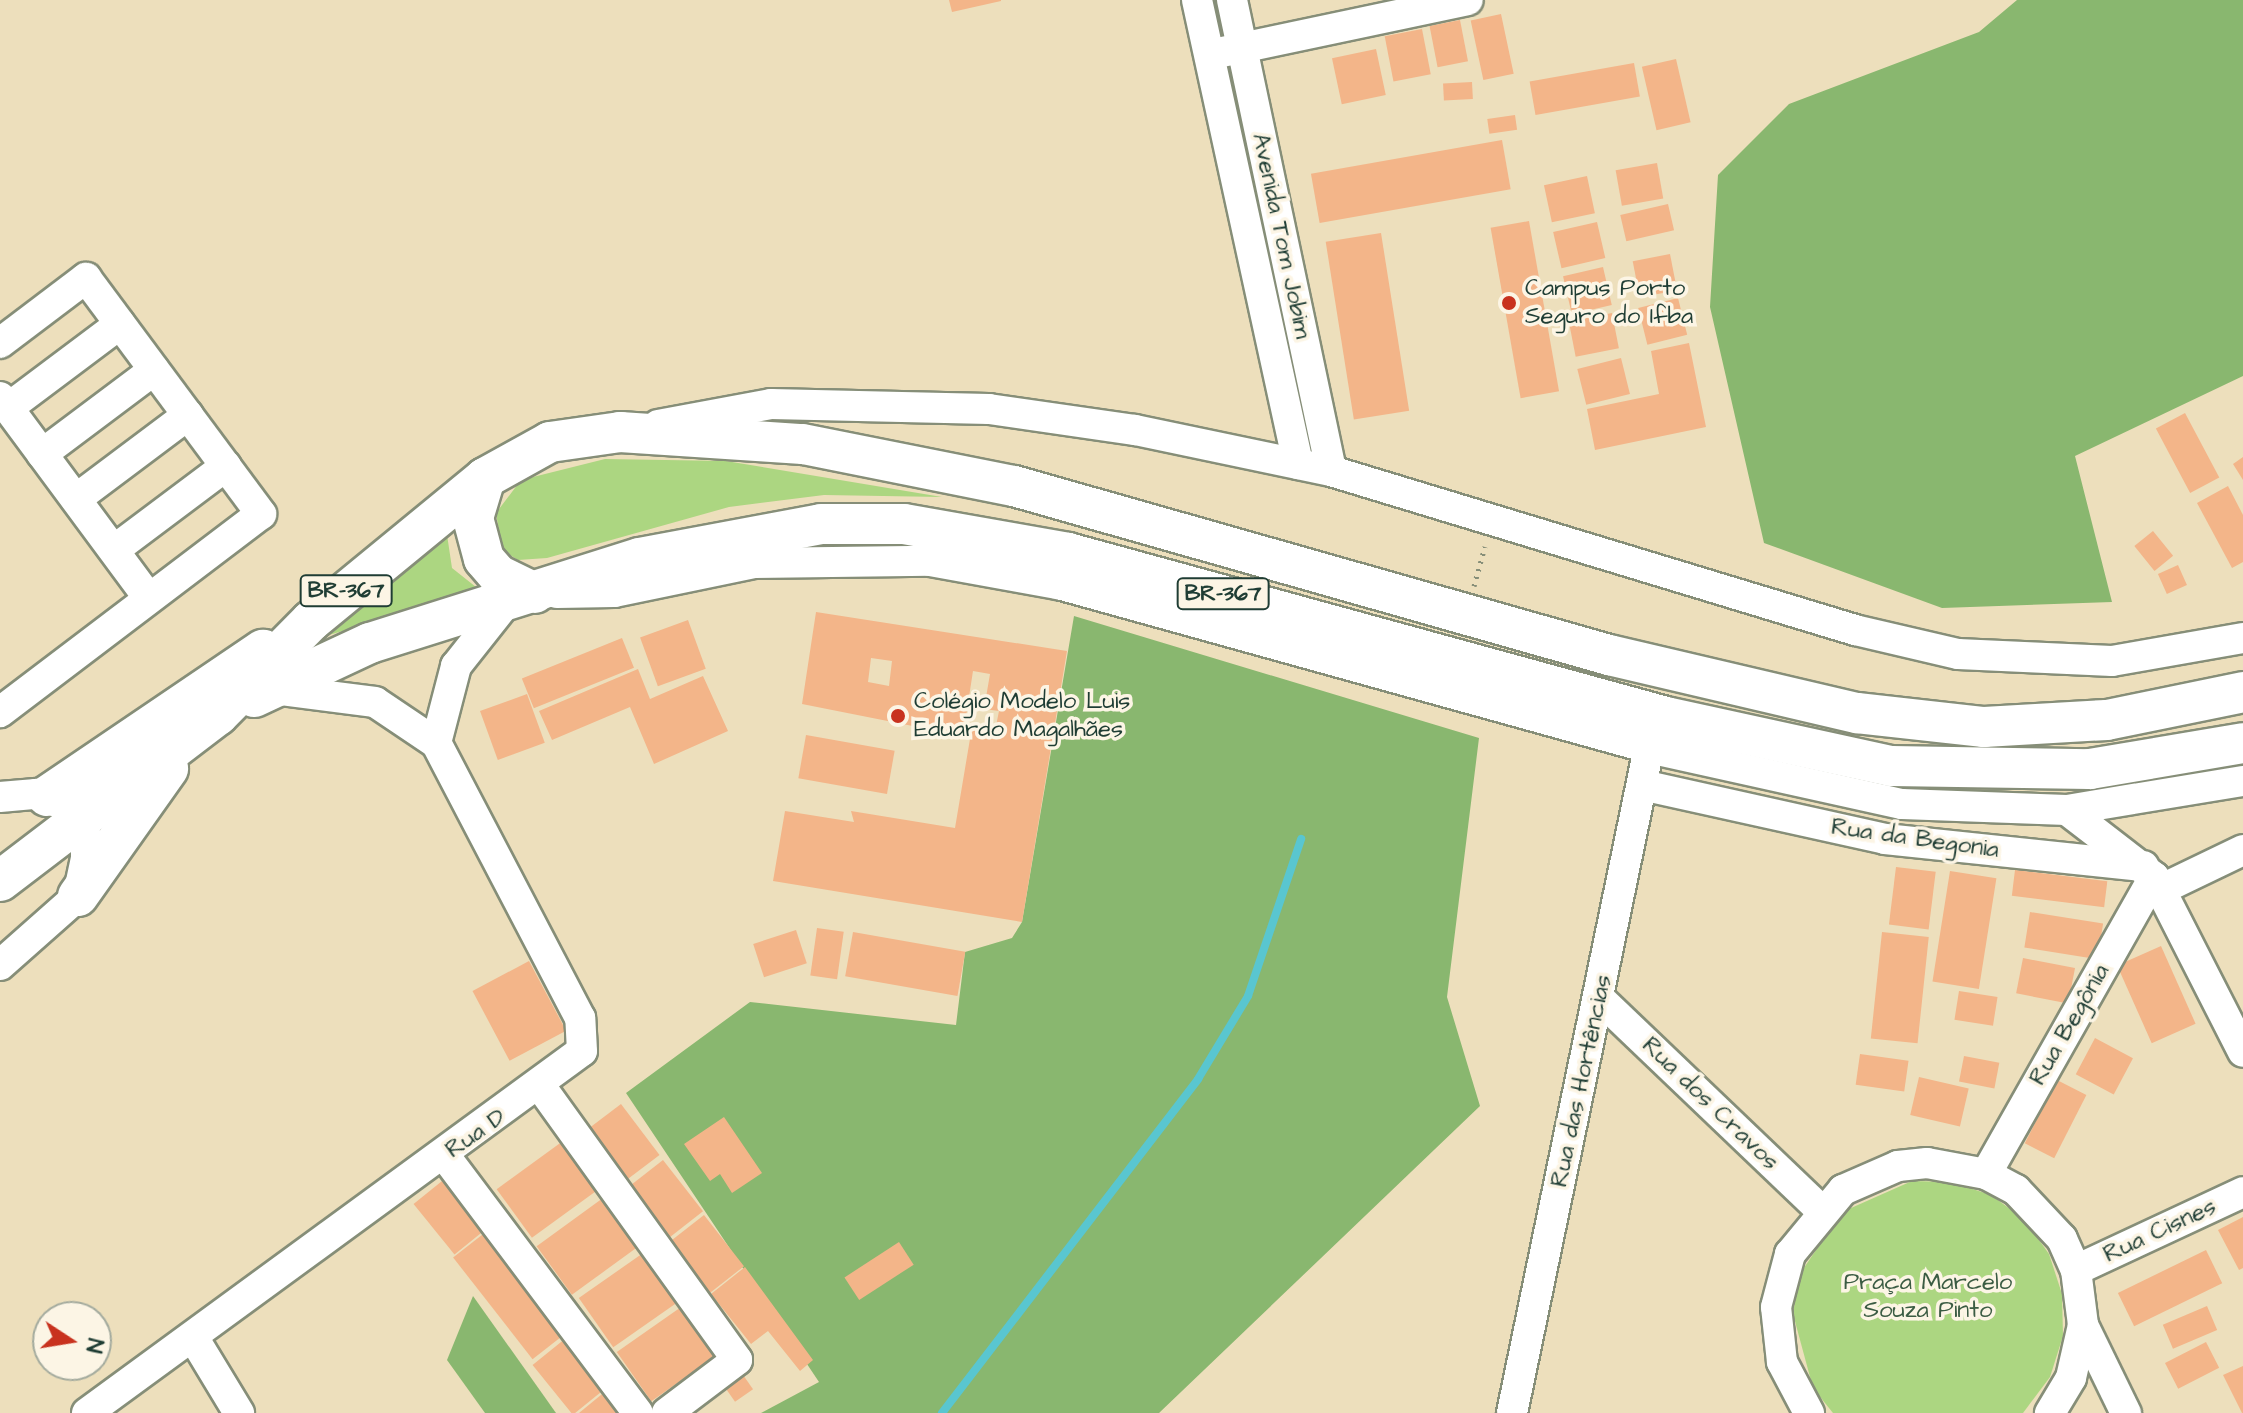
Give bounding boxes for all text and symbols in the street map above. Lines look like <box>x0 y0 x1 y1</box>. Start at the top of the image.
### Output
street label: Avenida Tom Jobim <box>1245 131 1317 341</box>
place label: Campus Porto Seguro do Ifba <box>1525 275 1693 331</box>
marker: Campus Porto Seguro do Ifba <box>1500 294 1518 312</box>
road number: BR-367 <box>298 573 394 609</box>
road number: BR-367 <box>1175 576 1271 612</box>
place label: Colégio Modelo Luis Eduardo Magalhães <box>914 688 1130 744</box>
marker: Colégio Modelo Luis Eduardo Magalhães <box>889 707 907 725</box>
street label: Rua da Begonia <box>1829 813 2001 865</box>
street label: Rua Begônia <box>2024 959 2116 1091</box>
street label: Rua das Hortências <box>1545 972 1619 1190</box>
street label: Rua dos Cravos <box>1636 1031 1784 1177</box>
street label: Rua D <box>440 1103 512 1165</box>
street label: Rua Cisnes <box>2099 1192 2221 1270</box>
park label: Praça Marcelo Souza Pinto <box>1844 1269 2012 1325</box>
north arrow <box>32 1301 112 1381</box>
text: N <box>77 1336 111 1356</box>

